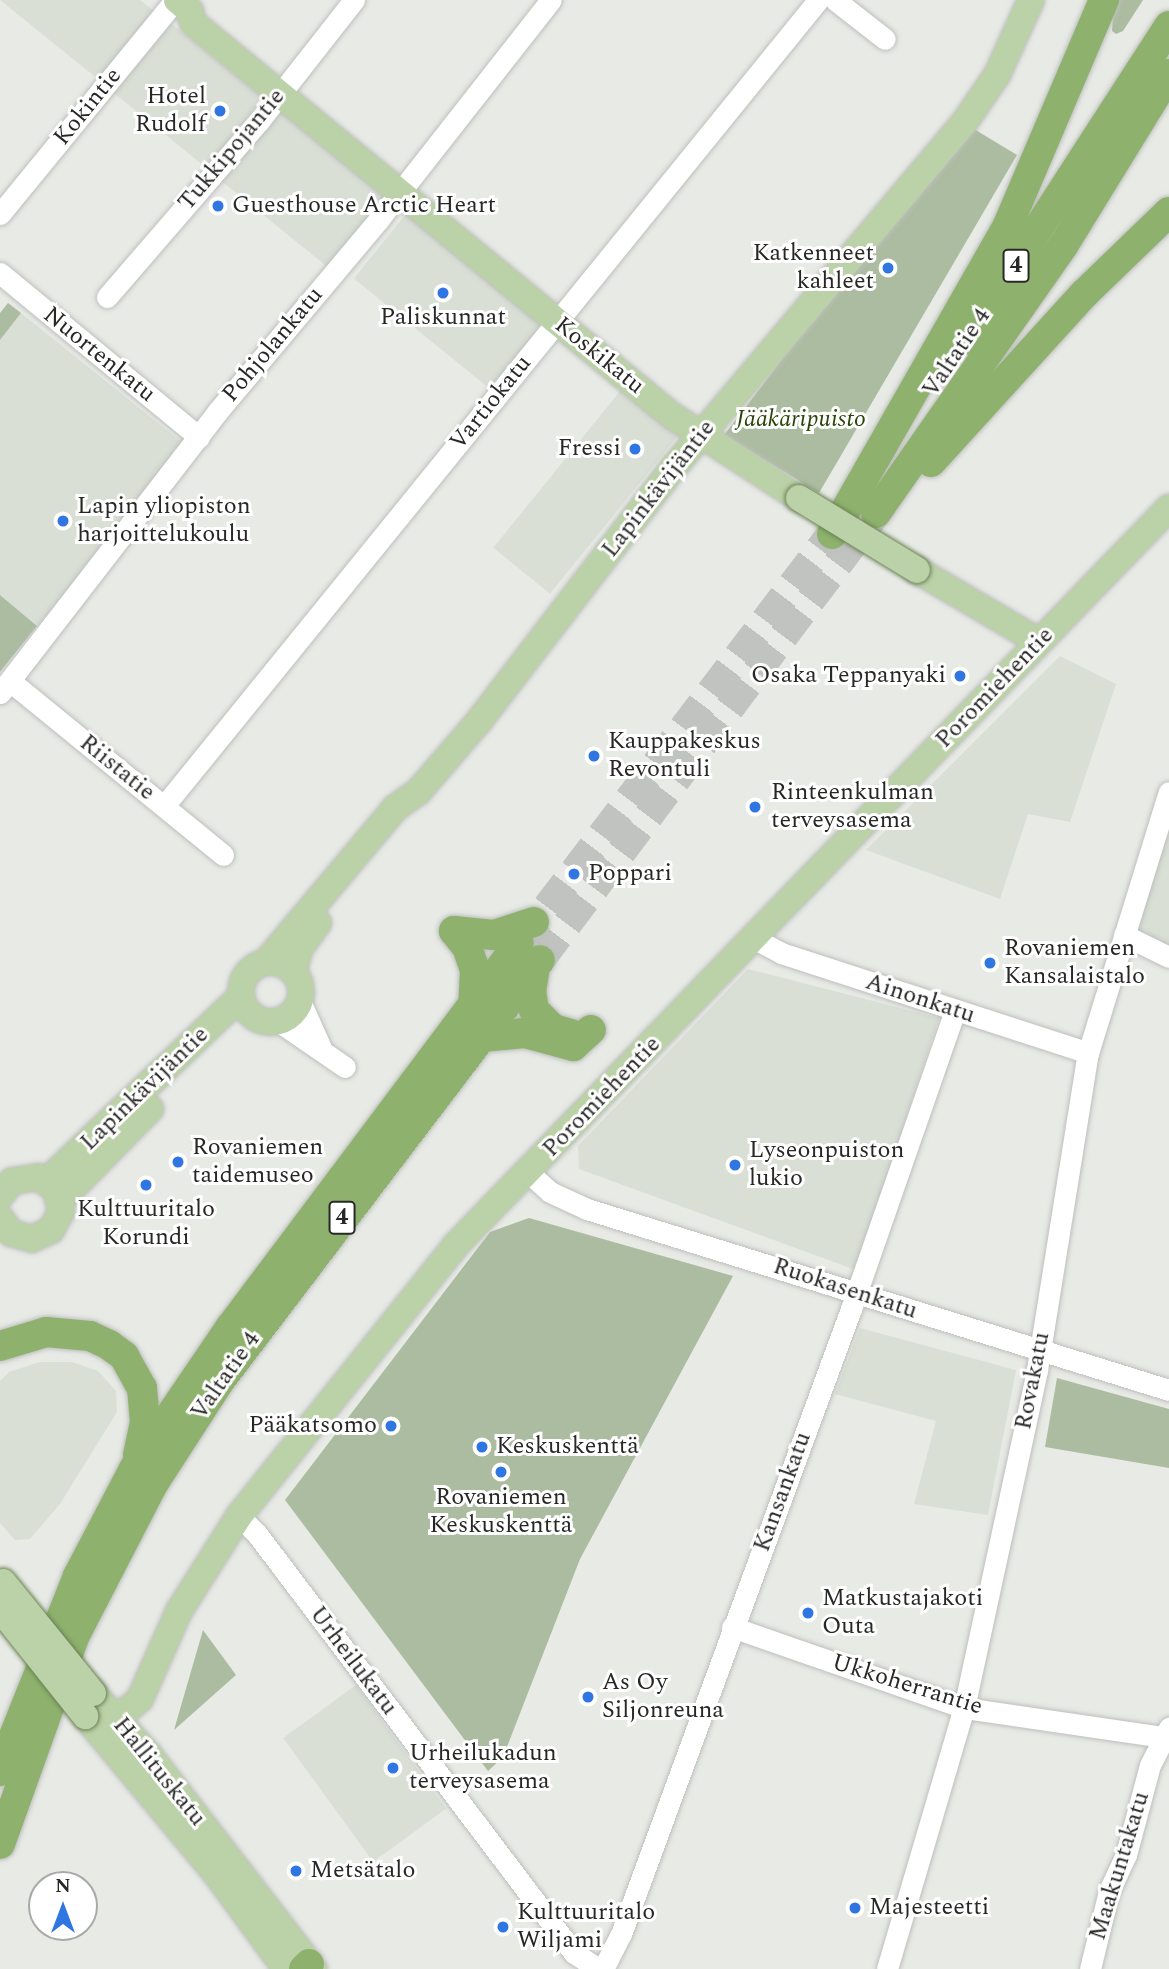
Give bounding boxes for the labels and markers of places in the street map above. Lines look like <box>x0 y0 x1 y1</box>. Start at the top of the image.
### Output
place label: Hotel Rudolf <box>135 83 206 139</box>
marker: Hotel Rudolf <box>212 103 228 119</box>
place label: Guesthouse Arctic Heart <box>232 192 496 220</box>
marker: Guesthouse Arctic Heart <box>210 198 226 214</box>
place label: Katkenneet kahleet <box>753 240 874 296</box>
marker: Katkenneet kahleet <box>880 260 896 276</box>
marker: Paliskunnat <box>435 285 451 301</box>
place label: Paliskunnat <box>380 304 506 332</box>
place label: Fressi <box>558 435 621 463</box>
marker: Fressi <box>627 441 643 457</box>
place label: Lapin yliopiston harjoittelukoulu <box>77 493 251 549</box>
marker: Lapin yliopiston harjoittelukoulu <box>55 513 71 529</box>
place label: Osaka Teppanyaki <box>751 662 946 690</box>
marker: Osaka Teppanyaki <box>952 668 968 684</box>
place label: Kauppakeskus Revontuli <box>608 728 761 784</box>
marker: Kauppakeskus Revontuli <box>586 748 602 764</box>
place label: Rinteenkulman terveysasema <box>771 779 934 835</box>
marker: Rinteenkulman terveysasema <box>745 797 765 817</box>
place label: Poppari <box>588 860 672 888</box>
marker: Poppari <box>566 866 582 882</box>
place label: Rovaniemen Kansalaistalo <box>1004 935 1145 991</box>
marker: Rovaniemen Kansalaistalo <box>982 955 998 971</box>
place label: Rovaniemen taidemuseo <box>192 1134 323 1190</box>
place label: Lyseonpuiston lukio <box>749 1137 904 1193</box>
marker: Rovaniemen taidemuseo <box>170 1154 186 1170</box>
marker: Lyseonpuiston lukio <box>727 1157 743 1173</box>
marker: Kulttuuritalo Korundi <box>138 1177 154 1193</box>
place label: Kulttuuritalo Korundi <box>77 1196 215 1252</box>
place label: Pääkatsomo <box>249 1412 377 1440</box>
marker: Pääkatsomo <box>383 1418 399 1434</box>
place label: Keskuskenttä <box>496 1433 639 1461</box>
marker: Keskuskenttä <box>474 1439 490 1455</box>
marker: Rovaniemen Keskuskenttä <box>493 1464 509 1480</box>
place label: Rovaniemen Keskuskenttä <box>430 1484 572 1540</box>
place label: Matkustajakoti Outa <box>822 1585 983 1641</box>
marker: Matkustajakoti Outa <box>800 1605 816 1621</box>
place label: As Oy Siljonreuna <box>602 1669 724 1725</box>
marker: As Oy Siljonreuna <box>580 1689 596 1705</box>
place label: Urheilukadun terveysasema <box>409 1740 557 1796</box>
marker: Urheilukadun terveysasema <box>383 1758 403 1778</box>
place label: Metsätalo <box>310 1857 415 1885</box>
marker: Metsätalo <box>288 1863 304 1879</box>
place label: Majesteetti <box>869 1894 989 1922</box>
place label: Kulttuuritalo Wiljami <box>517 1899 655 1955</box>
marker: Majesteetti <box>847 1900 863 1916</box>
marker: Kulttuuritalo Wiljami <box>495 1919 511 1935</box>

